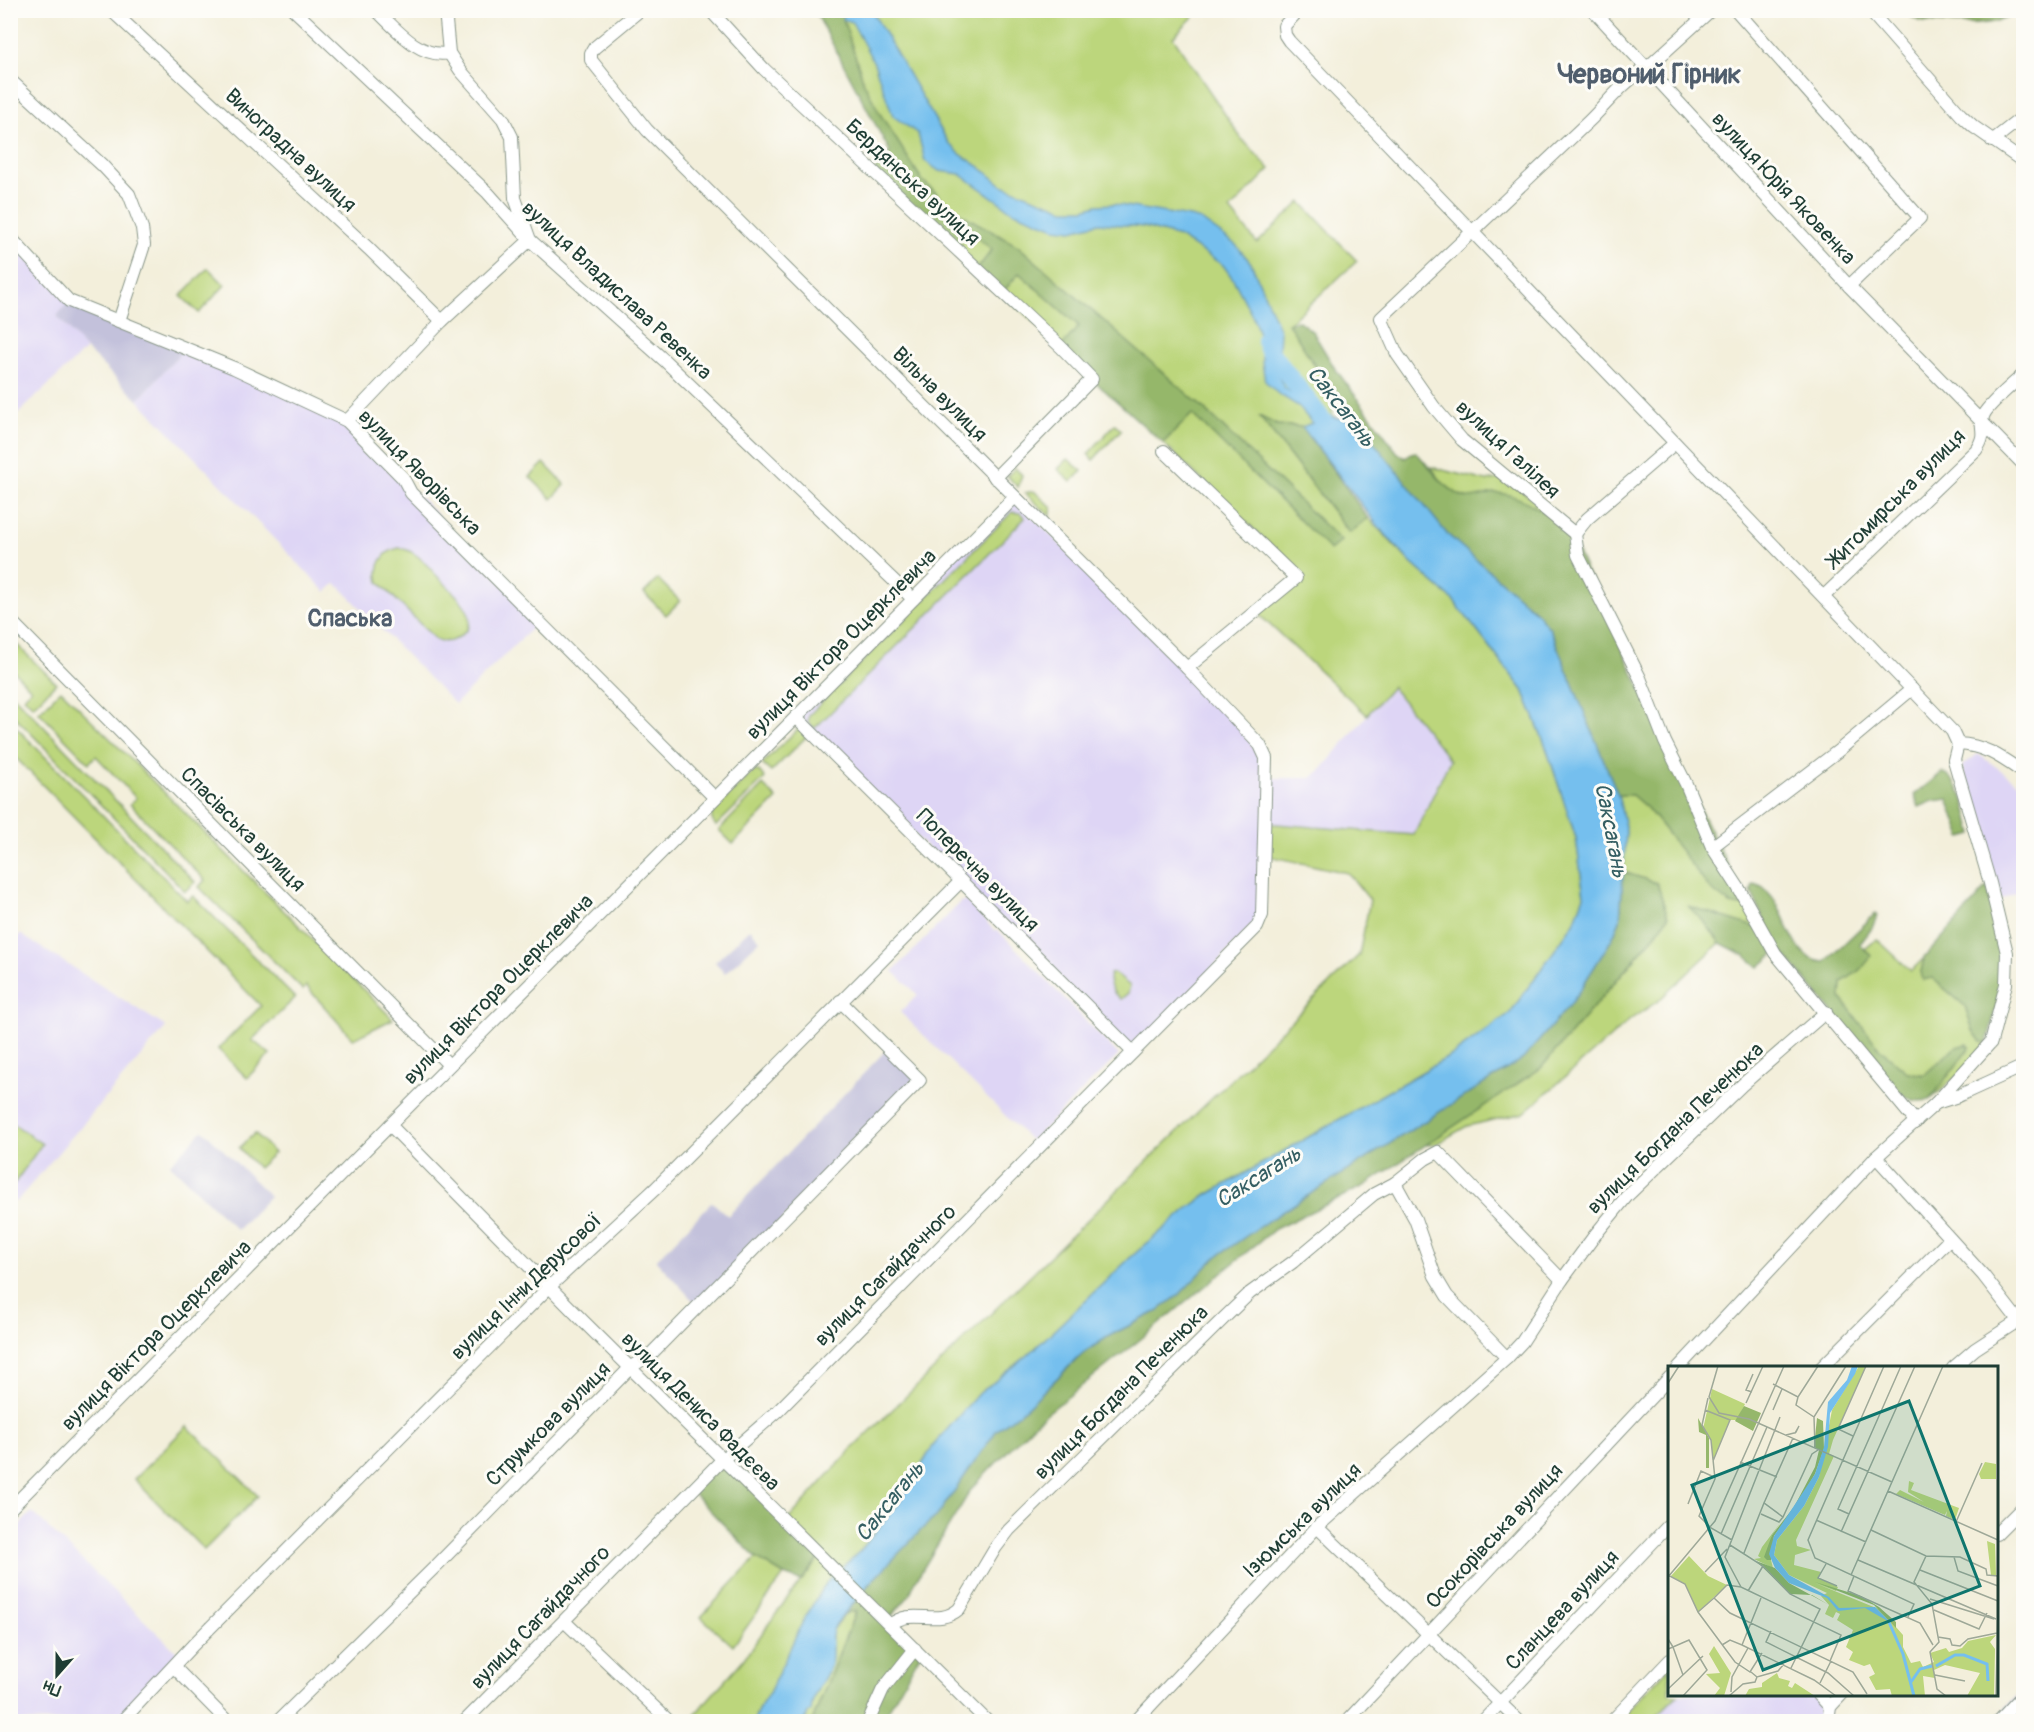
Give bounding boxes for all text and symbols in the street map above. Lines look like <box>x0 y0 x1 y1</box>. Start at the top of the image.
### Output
district label: Червоний Гірник <box>1557 58 1741 91</box>
street label: Виноградна вулиця <box>219 83 362 218</box>
street label: вулиця Юрія Яковенка <box>1706 106 1862 270</box>
street label: Бердянська вулиця <box>840 113 986 252</box>
street label: вулиця Владислава Ревенка <box>516 195 718 386</box>
street label: Вільна вулиця <box>886 341 993 448</box>
water label: Саксагань <box>1301 360 1382 454</box>
street label: вулиця Галілея <box>1450 394 1566 505</box>
street label: вулиця Яворівська <box>352 403 487 541</box>
street label: Житомирська вулиця <box>1819 423 1971 575</box>
street label: вулиця Віктора Оцерклевича <box>740 543 942 745</box>
district label: Спаська <box>308 604 392 633</box>
street label: Спасівська вулиця <box>174 761 311 898</box>
water label: Саксагань <box>1588 781 1634 881</box>
street label: Поперечна вулиця <box>910 803 1045 938</box>
street label: вулиця Віктора Оцерклевича <box>397 888 599 1090</box>
street label: вулиця Богдана Печенюка <box>1581 1037 1770 1220</box>
water label: Саксагань <box>1211 1139 1307 1214</box>
street label: вулиця Сагайдачного <box>809 1199 962 1352</box>
street label: вулиця Інни Дерусової <box>445 1207 608 1366</box>
street label: вулиця Віктора Оцерклевича <box>55 1234 257 1436</box>
street label: вулиця Богдана Печенюка <box>1028 1299 1214 1485</box>
street label: вулиця Дениса Фадєєва <box>615 1326 786 1497</box>
street label: Струмкова вулиця <box>480 1356 616 1492</box>
inset map <box>1668 1366 1998 1696</box>
water label: Саксагань <box>849 1455 931 1548</box>
street label: Ізюмська вулиця <box>1237 1457 1367 1584</box>
street label: Осокорівська вулиця <box>1420 1458 1569 1615</box>
street label: вулиця Сагайдачного <box>465 1540 616 1695</box>
street label: Сланцева вулиця <box>1500 1544 1625 1676</box>
north arrow <box>27 1645 87 1705</box>
text: Пн <box>40 1676 64 1701</box>

